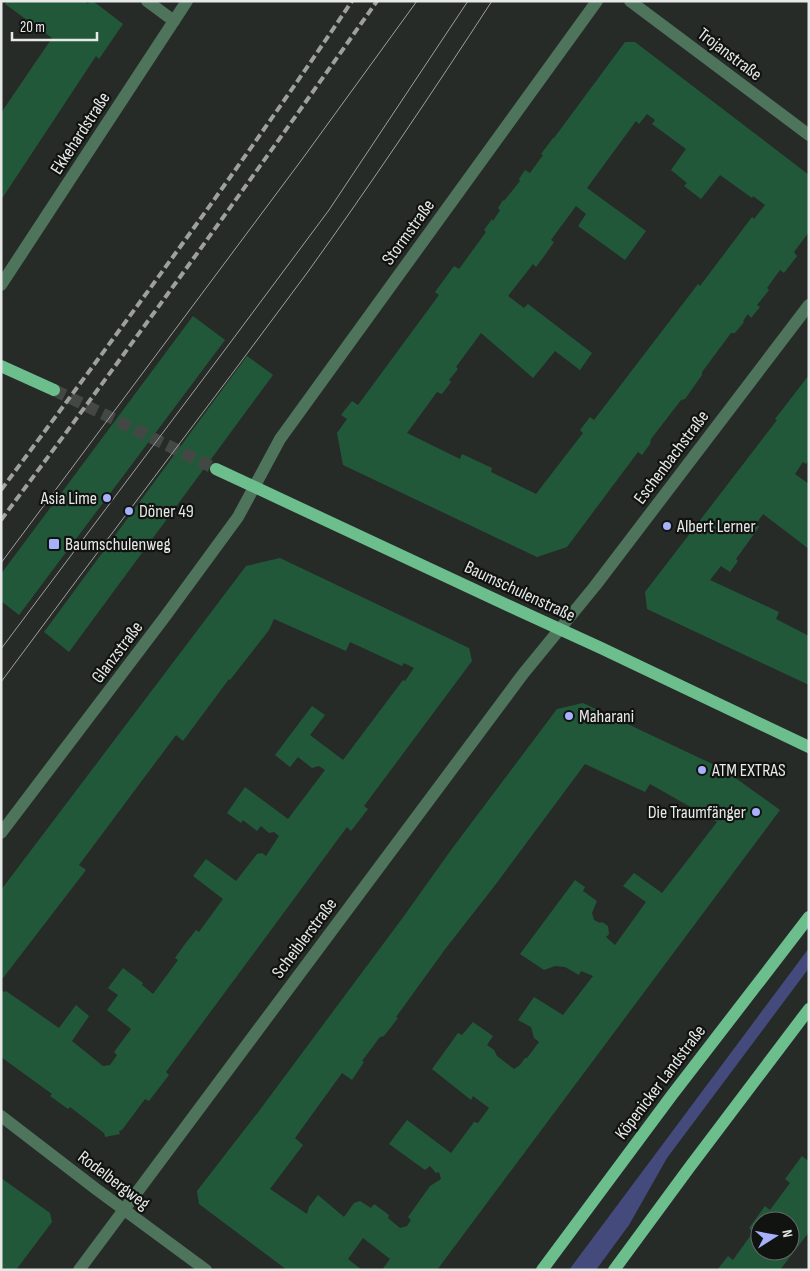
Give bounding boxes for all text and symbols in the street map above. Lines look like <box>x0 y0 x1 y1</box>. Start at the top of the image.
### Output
scale bar <box>12 10 98 42</box>
text: 20 m <box>20 18 45 37</box>
street label: Trojanstraße <box>694 24 766 85</box>
street label: Ekkehardstraße <box>46 88 115 178</box>
street label: Stormstraße <box>378 195 439 269</box>
street label: Eschenbachstraße <box>629 406 713 508</box>
place label: Asia Lime <box>40 488 97 509</box>
marker: Asia Lime <box>101 492 113 504</box>
place label: Döner 49 <box>139 501 194 522</box>
marker: Döner 49 <box>123 505 135 517</box>
place label: Albert Lerner <box>676 516 756 537</box>
marker: Albert Lerner <box>661 520 673 532</box>
place label: Baumschulenweg <box>65 534 171 555</box>
marker: Baumschulenweg <box>47 537 61 551</box>
street label: Baumschulenstraße <box>461 557 579 626</box>
street label: Glanzstraße <box>87 617 147 687</box>
place label: Maharani <box>579 706 634 727</box>
marker: Maharani <box>563 710 575 722</box>
place label: ATM EXTRAS <box>711 760 786 781</box>
marker: ATM EXTRAS <box>696 764 708 776</box>
place label: Die Traumfänger <box>648 802 746 823</box>
marker: Die Traumfänger <box>750 806 762 818</box>
street label: Scheiblerstraße <box>268 894 341 982</box>
street label: Köpenicker Landstraße <box>611 1021 710 1144</box>
street label: Rodelbergweg <box>74 1147 154 1214</box>
north arrow <box>750 1211 800 1261</box>
text: N <box>778 1228 796 1239</box>

